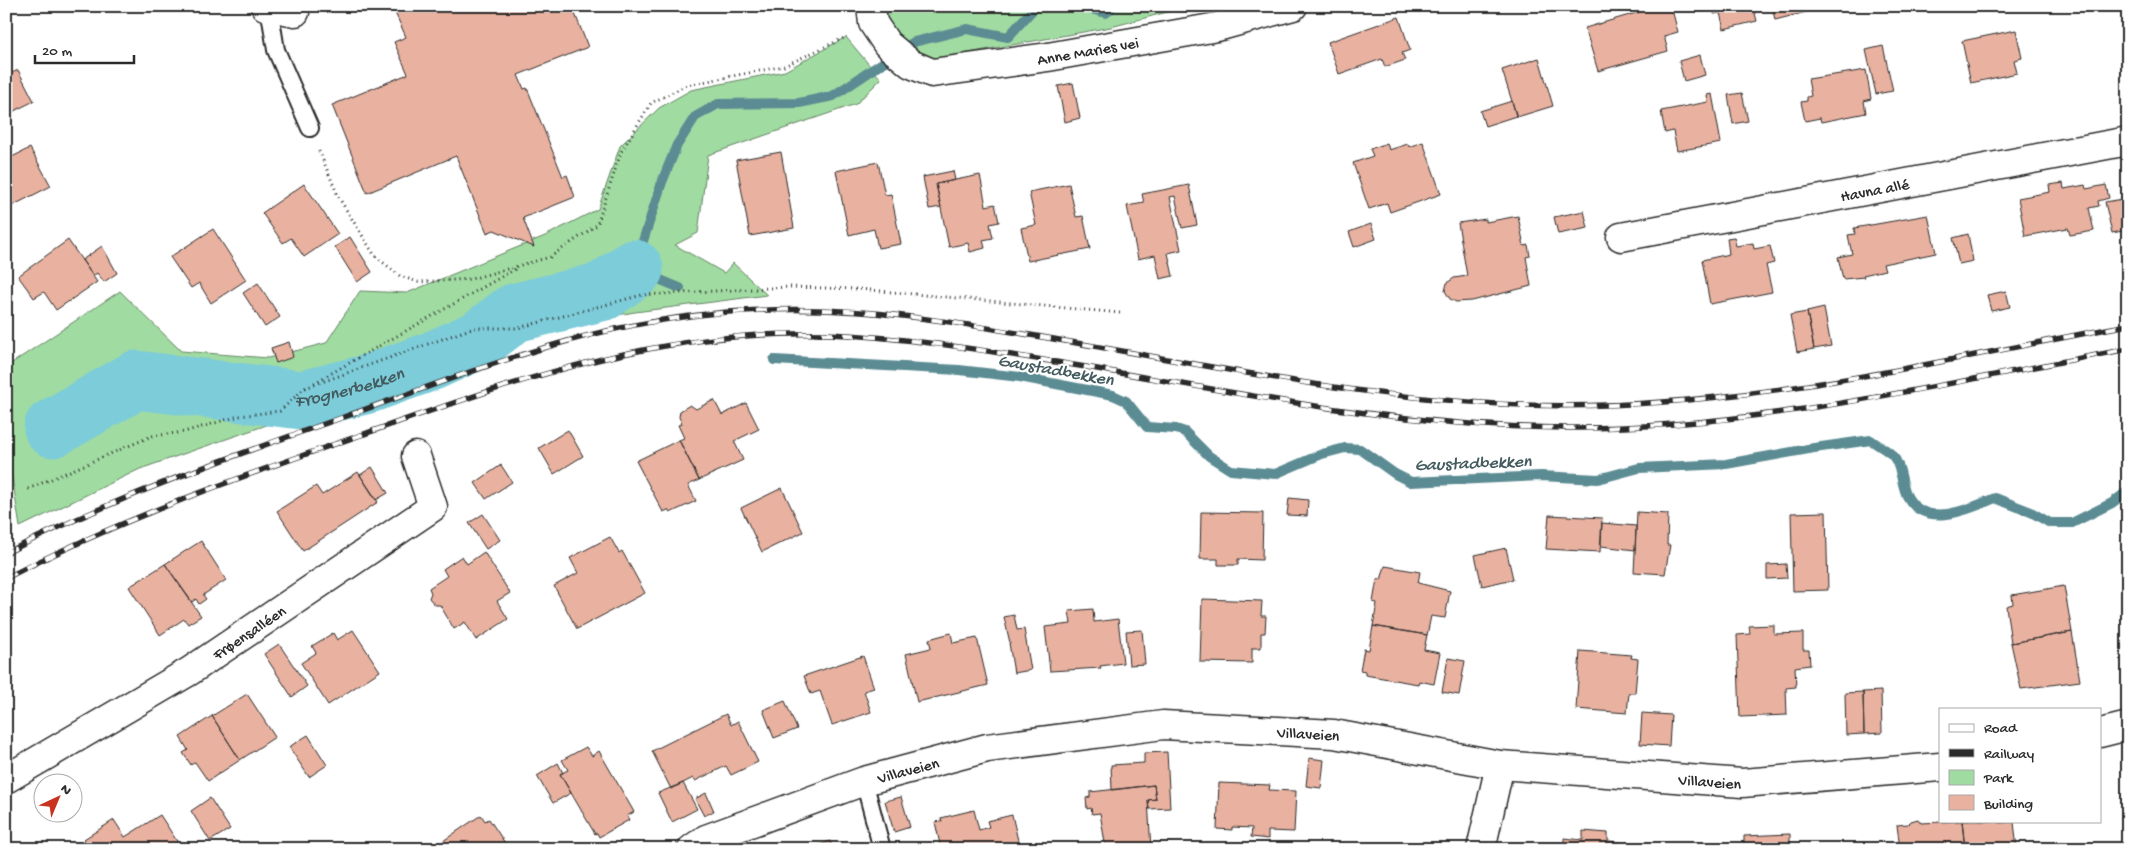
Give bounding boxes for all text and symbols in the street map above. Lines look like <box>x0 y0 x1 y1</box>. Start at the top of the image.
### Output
scale bar <box>35 32 134 64</box>
street label: Anne Maries vei <box>1036 35 1141 71</box>
text: 20 m <box>42 43 72 61</box>
street label: Havna allé <box>1839 176 1912 208</box>
water label: Gaustadbekken <box>996 351 1115 392</box>
water label: Frognerbekken <box>293 364 408 414</box>
water label: Gaustadbekken <box>1414 452 1532 477</box>
street label: Frøensalléen <box>210 603 291 666</box>
legend <box>1939 708 2102 822</box>
text: Road <box>1984 720 2018 738</box>
street label: Villaveien <box>1275 725 1341 748</box>
text: Railway <box>1984 746 2035 764</box>
street label: Villaveien <box>875 755 942 790</box>
text: Park <box>1983 770 2014 788</box>
north arrow <box>32 772 82 822</box>
street label: Villaveien <box>1677 772 1742 796</box>
text: N <box>56 781 74 800</box>
text: Building <box>1983 796 2033 814</box>

